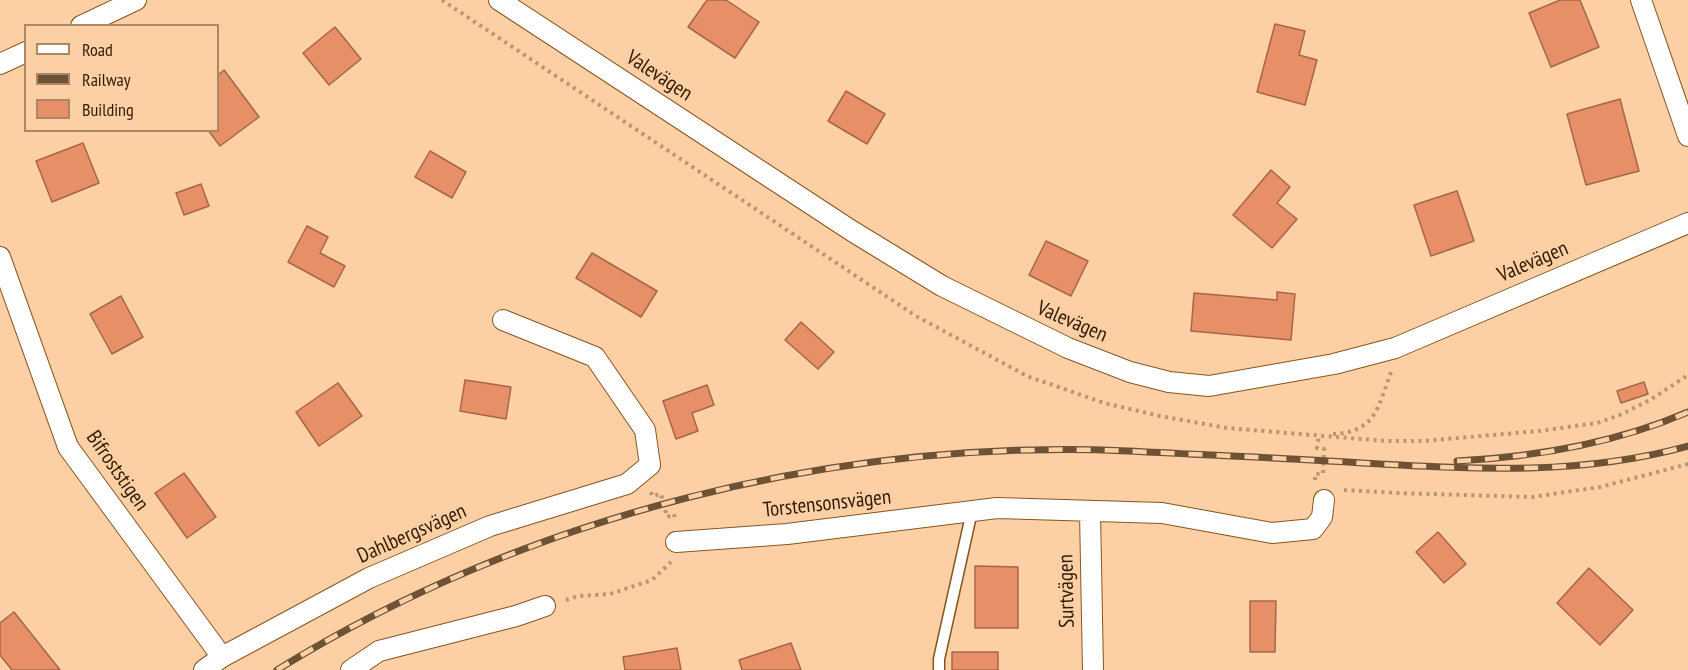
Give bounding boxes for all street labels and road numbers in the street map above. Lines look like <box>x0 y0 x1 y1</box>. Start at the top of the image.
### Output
street label: Valevägen <box>621 45 697 107</box>
street label: Valevägen <box>1494 236 1572 288</box>
street label: Valevägen <box>1033 296 1111 348</box>
street label: Bifroststigen <box>80 426 154 516</box>
street label: Torstensonsvägen <box>762 485 892 523</box>
street label: Dahlbergsvägen <box>354 499 470 569</box>
street label: Surtvägen <box>1054 554 1080 628</box>

